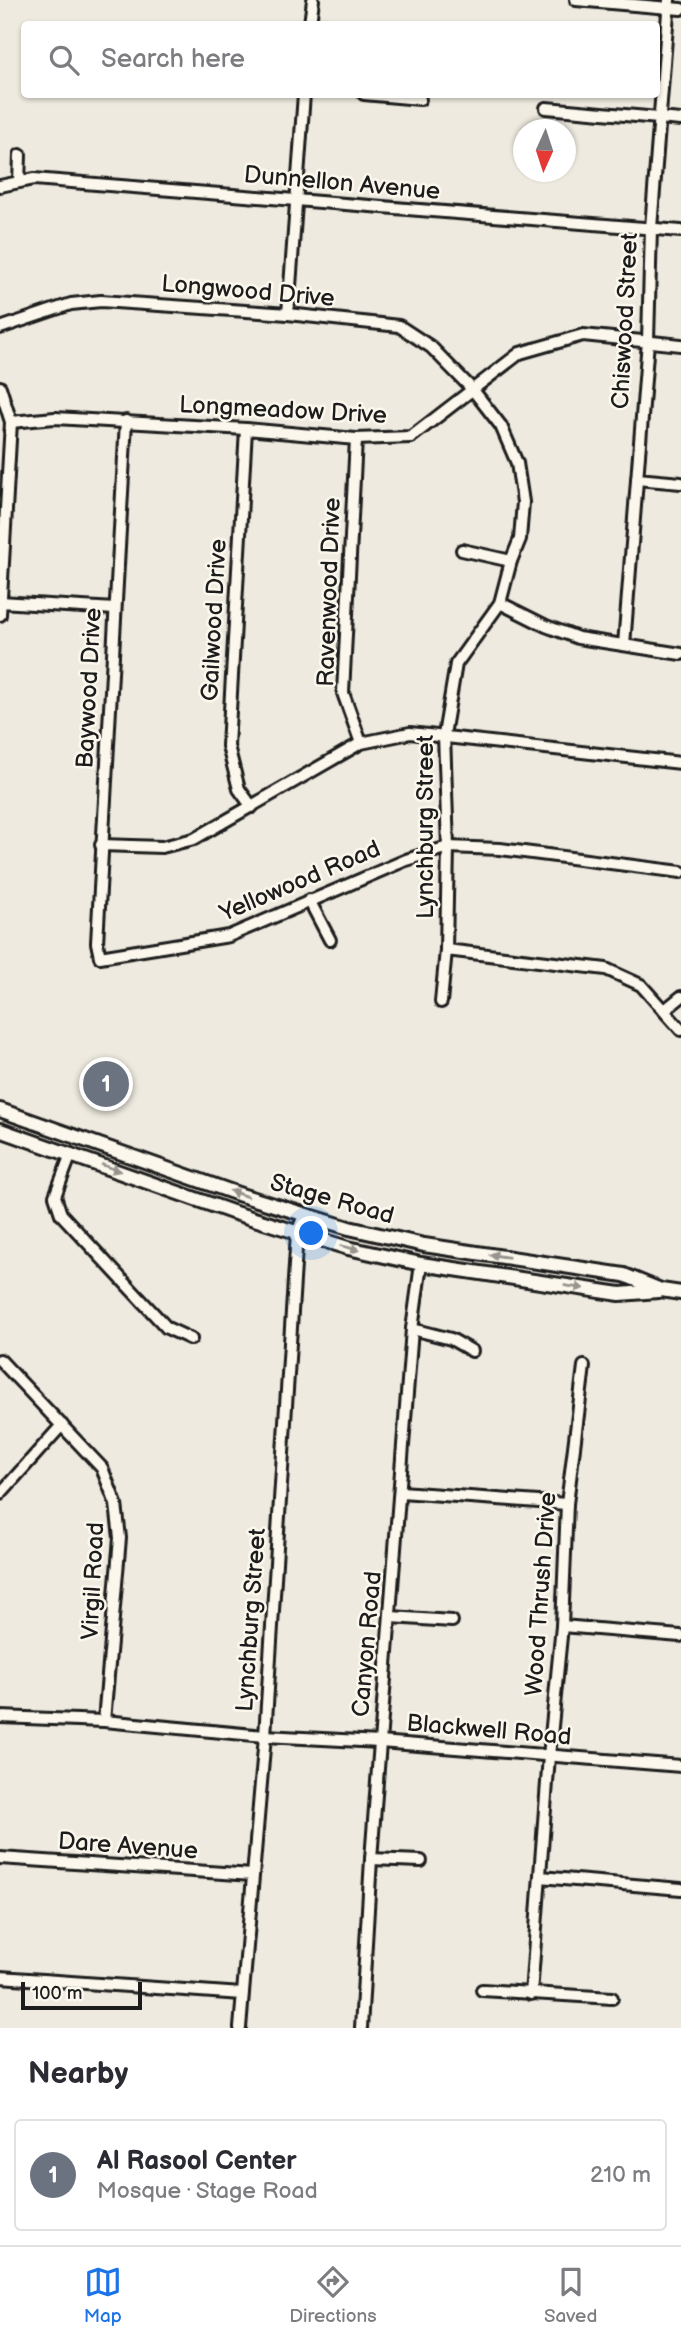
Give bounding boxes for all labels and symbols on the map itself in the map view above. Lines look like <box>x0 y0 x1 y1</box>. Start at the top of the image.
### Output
north arrow <box>513 119 576 182</box>
street label: Dunnellon Avenue <box>243 160 441 206</box>
street label: Chiswood Street <box>606 231 644 410</box>
street label: Longwood Drive <box>160 269 336 313</box>
street label: Longmeadow Drive <box>178 390 388 430</box>
street label: Ravenwood Drive <box>311 497 347 687</box>
street label: Gailwood Drive <box>195 538 233 702</box>
street label: Baywood Drive <box>70 607 108 769</box>
street label: Lynchburg Street <box>411 734 440 919</box>
street label: Yellowood Road <box>214 834 385 928</box>
pin: 1 <box>83 1058 129 1110</box>
one-way arrow <box>100 1163 121 1174</box>
street label: Stage Road <box>267 1168 397 1230</box>
one-way arrow <box>228 1188 249 1199</box>
your location <box>294 1216 328 1250</box>
one-way arrow <box>339 1243 361 1254</box>
one-way arrow <box>488 1250 510 1261</box>
one-way arrow <box>563 1282 585 1293</box>
street label: Wood Thrush Drive <box>519 1491 563 1697</box>
street label: Virgil Road <box>75 1521 111 1641</box>
street label: Lynchburg Street <box>230 1527 272 1713</box>
street label: Canyon Road <box>346 1570 388 1718</box>
street label: Blackwell Road <box>405 1708 573 1752</box>
street label: Dare Avenue <box>57 1827 199 1865</box>
scale bar <box>21 1979 142 2011</box>

